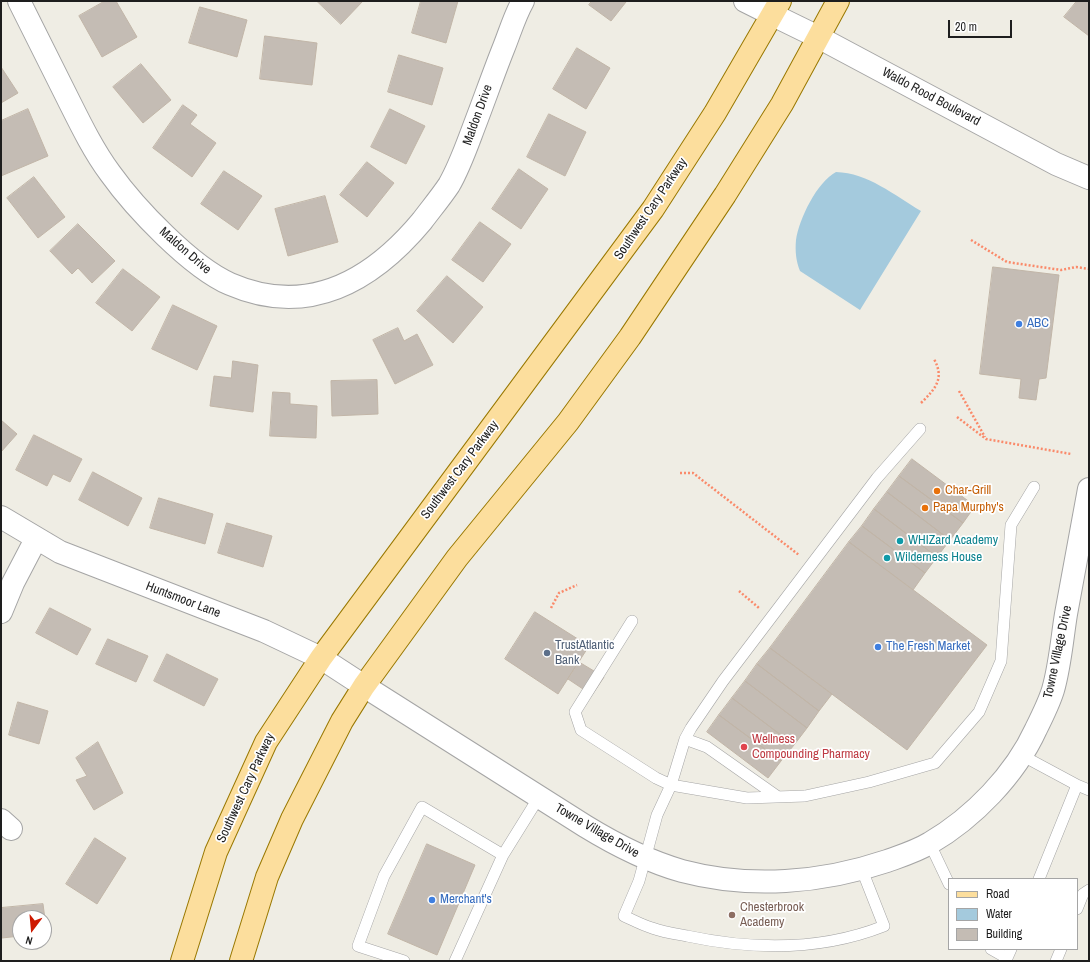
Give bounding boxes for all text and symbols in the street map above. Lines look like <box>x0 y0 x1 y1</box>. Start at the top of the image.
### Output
scale bar <box>950 12 1014 38</box>
text: 20 m <box>955 19 977 35</box>
street label: Waldo Rood Boulevard <box>879 64 983 130</box>
street label: Maldon Drive <box>460 83 496 147</box>
street label: Southwest Cary Parkway <box>611 155 691 263</box>
street label: Maldon Drive <box>156 224 214 278</box>
place label: ABC <box>1027 316 1049 332</box>
marker: ABC <box>1014 319 1024 329</box>
street label: Southwest Cary Parkway <box>418 418 502 522</box>
place label: Char-Grill <box>945 483 991 499</box>
marker: Char-Grill <box>932 486 942 496</box>
place label: Papa Murphy's <box>933 500 1004 516</box>
marker: Papa Murphy's <box>920 503 930 513</box>
place label: WHIZard Academy <box>908 533 998 549</box>
marker: WHIZard Academy <box>895 536 905 546</box>
place label: Wilderness House <box>895 550 982 566</box>
marker: Wilderness House <box>882 553 892 563</box>
street label: Huntsmoor Lane <box>143 579 223 621</box>
street label: Towne Village Drive <box>1041 604 1075 700</box>
place label: TrustAtlantic Bank <box>555 638 614 669</box>
place label: The Fresh Market <box>886 639 970 655</box>
marker: The Fresh Market <box>873 642 883 652</box>
marker: TrustAtlantic Bank <box>542 648 552 658</box>
street label: Southwest Cary Parkway <box>214 731 278 845</box>
place label: Wellness Compounding Pharmacy <box>752 732 870 763</box>
marker: Wellness Compounding Pharmacy <box>739 742 749 752</box>
street label: Towne Village Drive <box>552 801 642 861</box>
legend <box>948 878 1078 950</box>
text: Road <box>986 886 1010 902</box>
place label: Merchant's <box>440 892 492 908</box>
marker: Merchant's <box>427 895 437 905</box>
place label: Chesterbrook Academy <box>740 900 804 931</box>
text: Water <box>986 906 1012 922</box>
north arrow <box>12 910 52 950</box>
marker: Chesterbrook Academy <box>727 910 737 920</box>
text: Building <box>986 926 1022 942</box>
text: N <box>24 933 34 948</box>

